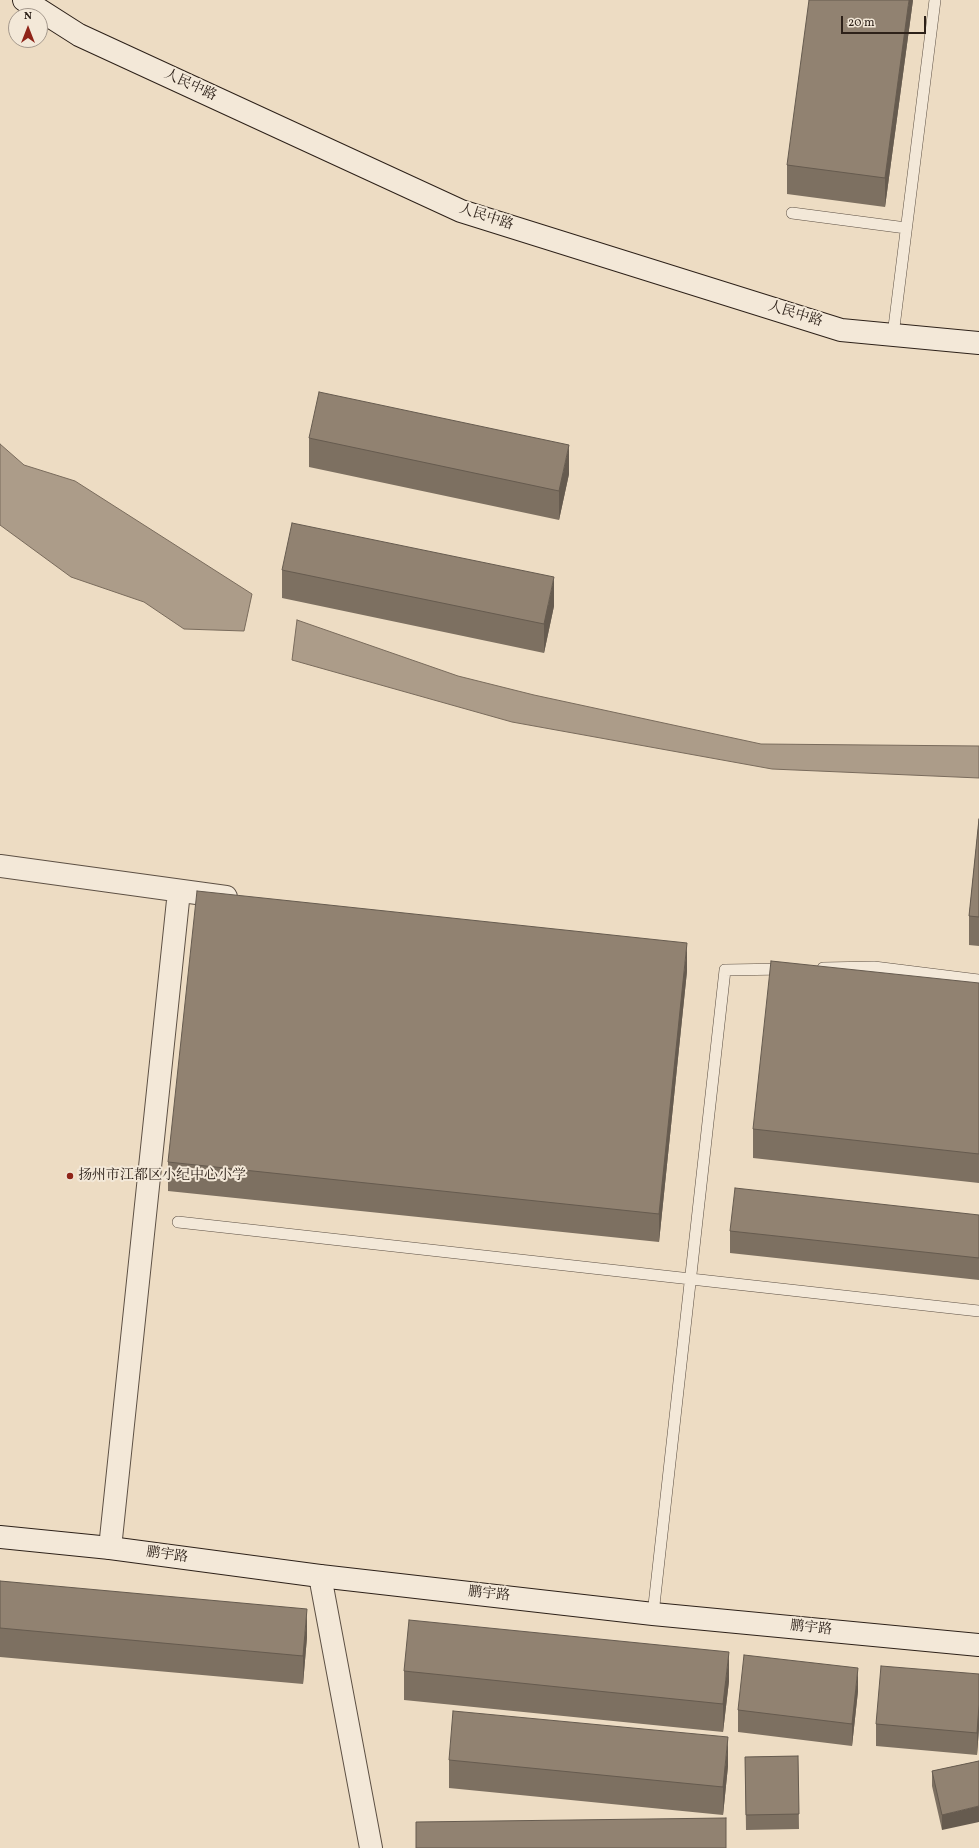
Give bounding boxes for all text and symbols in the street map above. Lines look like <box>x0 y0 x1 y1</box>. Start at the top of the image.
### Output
north arrow <box>8 8 48 48</box>
scale bar <box>843 8 928 34</box>
text: N <box>24 9 32 24</box>
text: 20 m <box>848 15 875 31</box>
street label: 人民中路 <box>161 67 219 105</box>
street label: 人民中路 <box>457 201 515 235</box>
street label: 人民中路 <box>766 299 824 331</box>
place label: 扬州市江都区小纪中心小学 <box>78 1168 246 1184</box>
marker: 扬州市江都区小纪中心小学 <box>65 1171 75 1181</box>
street label: 鹏宇路 <box>145 1545 189 1567</box>
street label: 鹏宇路 <box>467 1584 511 1606</box>
street label: 鹏宇路 <box>789 1618 833 1640</box>

